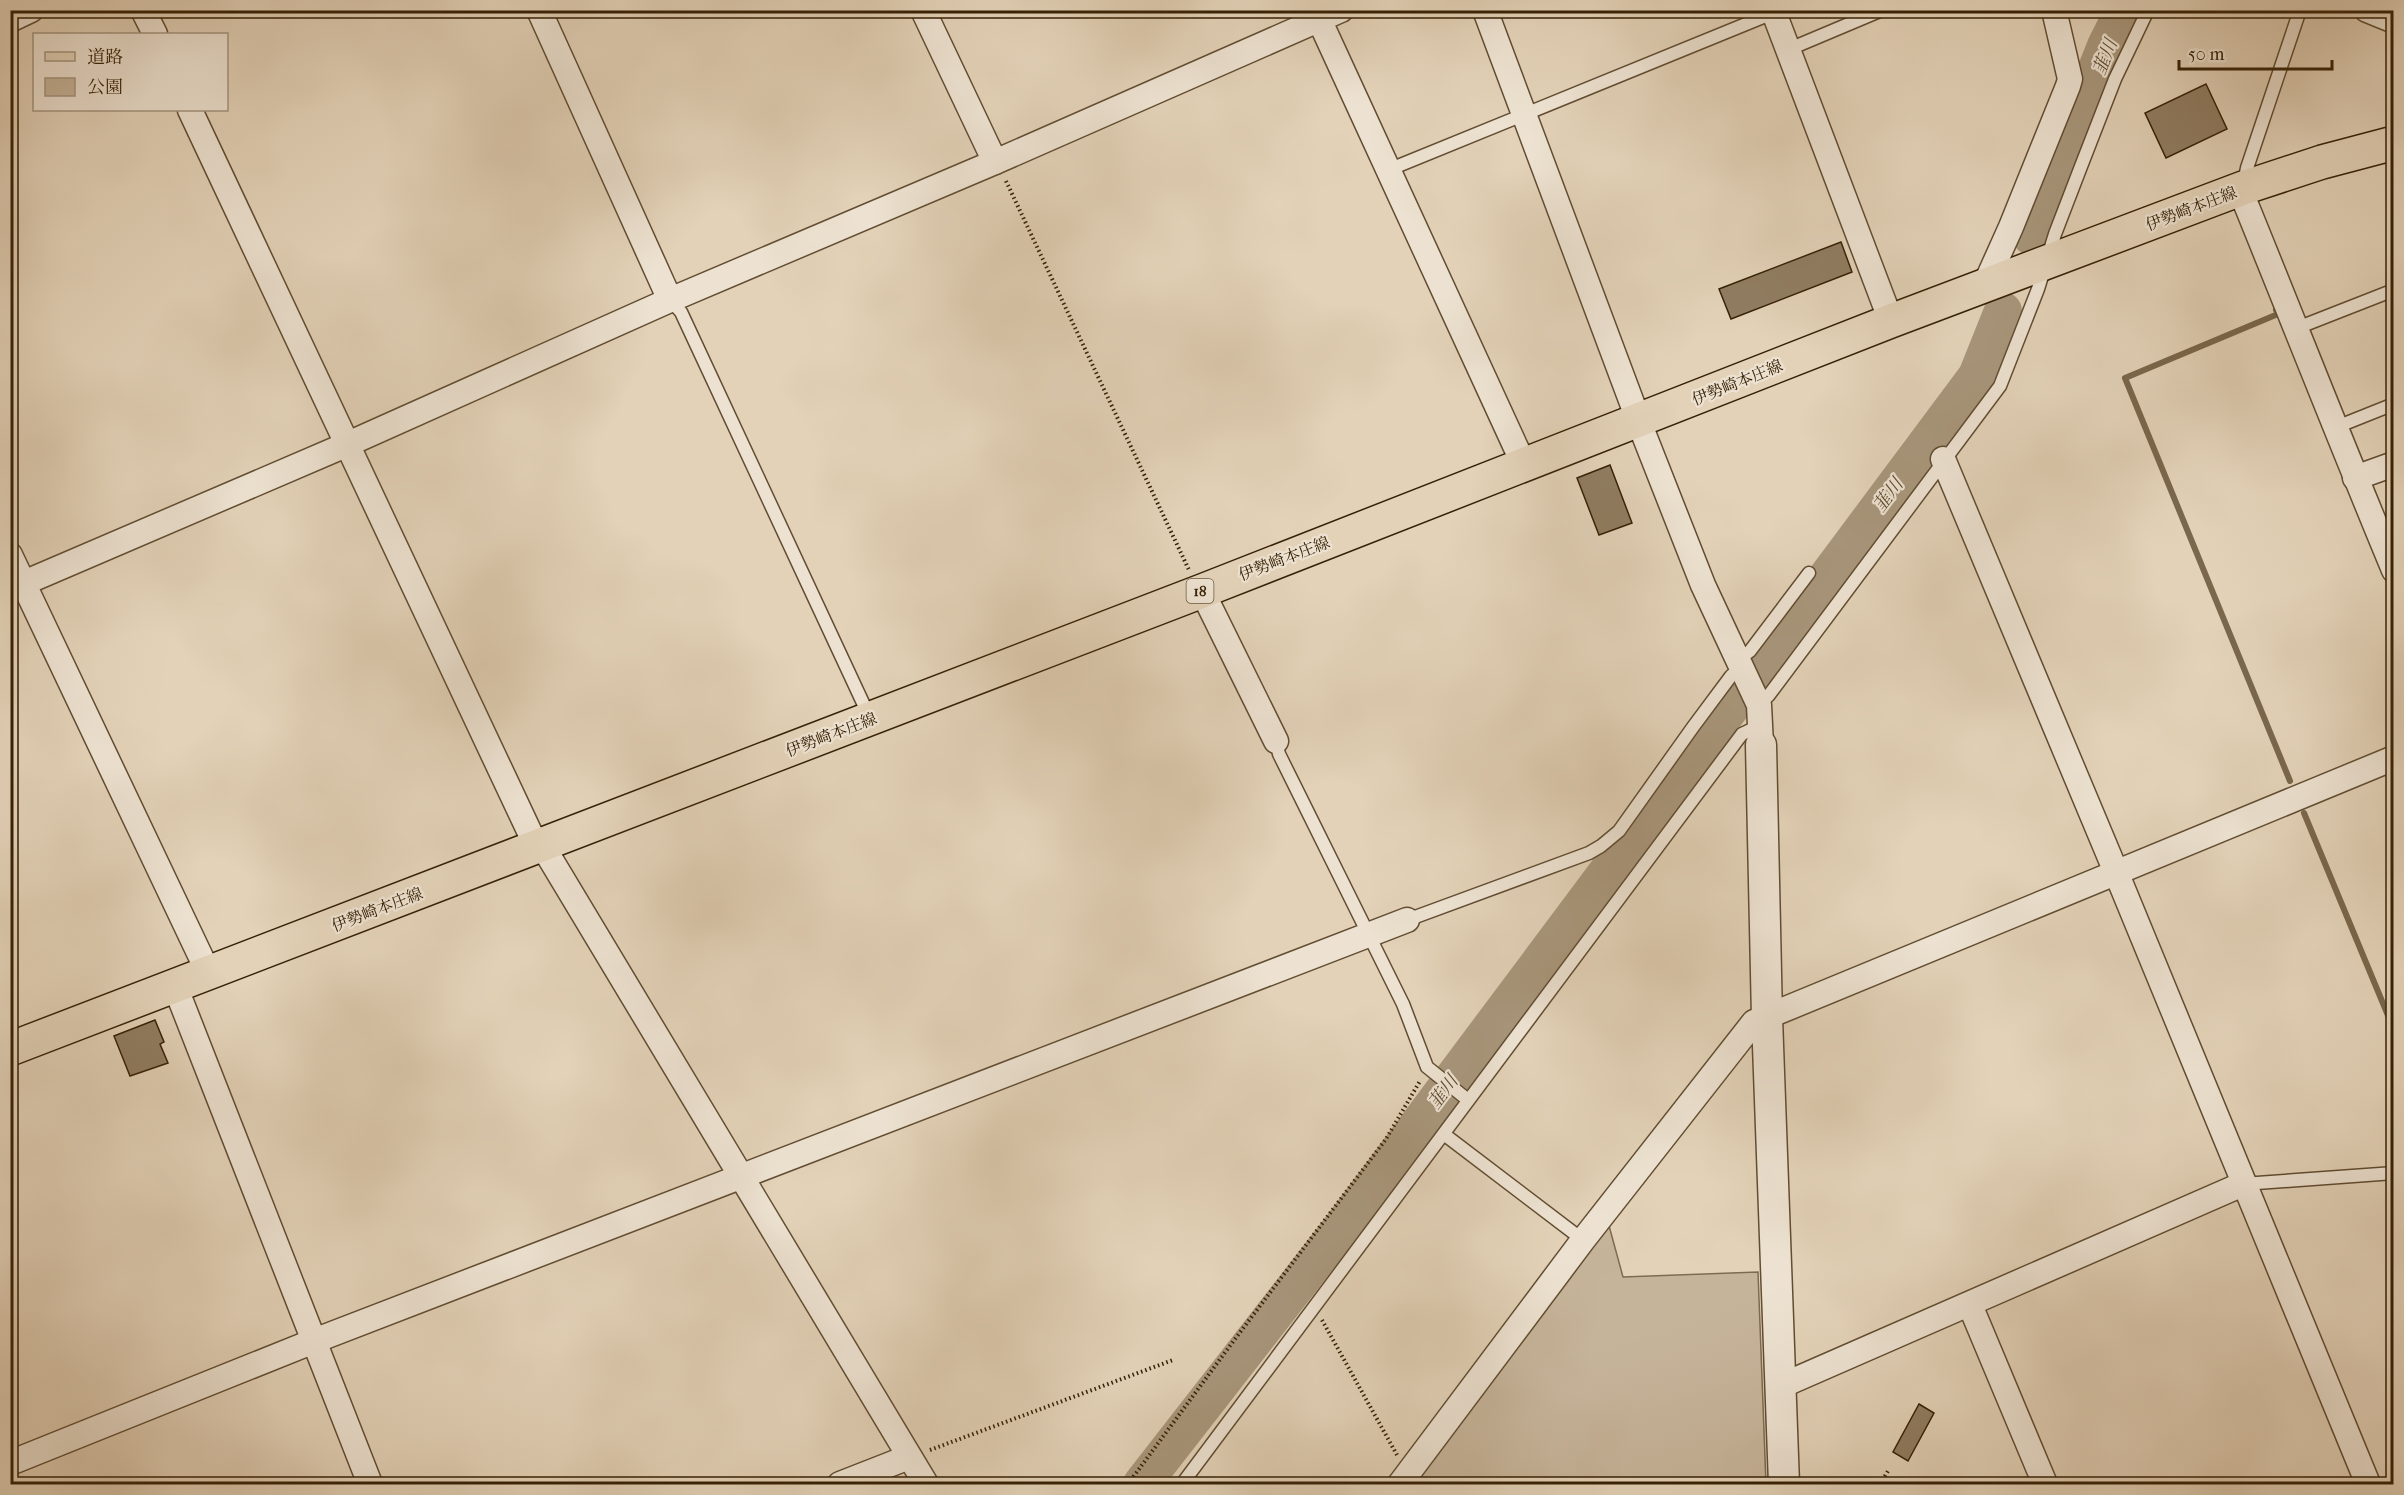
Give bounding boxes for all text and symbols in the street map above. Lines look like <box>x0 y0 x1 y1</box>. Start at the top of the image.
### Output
legend <box>33 33 228 111</box>
scale bar <box>2179 33 2332 71</box>
water label: 韮川 <box>2089 35 2123 78</box>
text: 50 m <box>2188 44 2225 65</box>
text: 道路 <box>87 47 123 68</box>
text: 公園 <box>87 77 123 98</box>
street label: 伊勢崎本庄線 <box>2143 182 2239 235</box>
street label: 伊勢崎本庄線 <box>1689 356 1785 409</box>
water label: 韮川 <box>1869 473 1909 516</box>
street label: 伊勢崎本庄線 <box>1236 532 1332 585</box>
road number: 18 <box>1186 579 1214 603</box>
street label: 伊勢崎本庄線 <box>783 708 879 761</box>
street label: 伊勢崎本庄線 <box>329 883 425 936</box>
water label: 韮川 <box>1424 1070 1464 1113</box>

